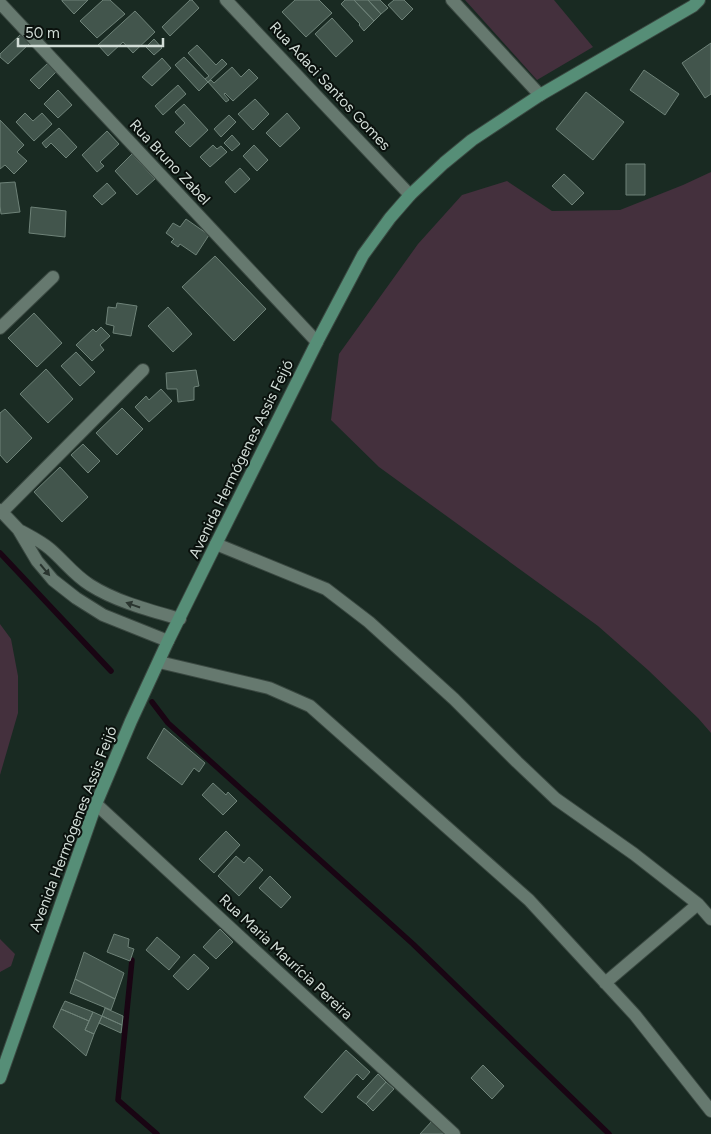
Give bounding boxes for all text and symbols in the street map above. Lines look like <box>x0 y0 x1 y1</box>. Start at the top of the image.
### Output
scale bar <box>18 15 162 47</box>
street label: Rua Adaci Santos Gomes <box>266 18 394 154</box>
text: 50 m <box>25 24 60 42</box>
street label: Rua Bruno Zabel <box>126 116 214 208</box>
street label: Avenida Hermógenes Assis Feijó <box>185 356 297 561</box>
one-way arrow <box>40 563 51 576</box>
one-way arrow <box>126 601 141 608</box>
street label: Avenida Hermógenes Assis Feijó <box>25 723 121 934</box>
street label: Rua Maria Maurícia Pereira <box>216 890 356 1024</box>

